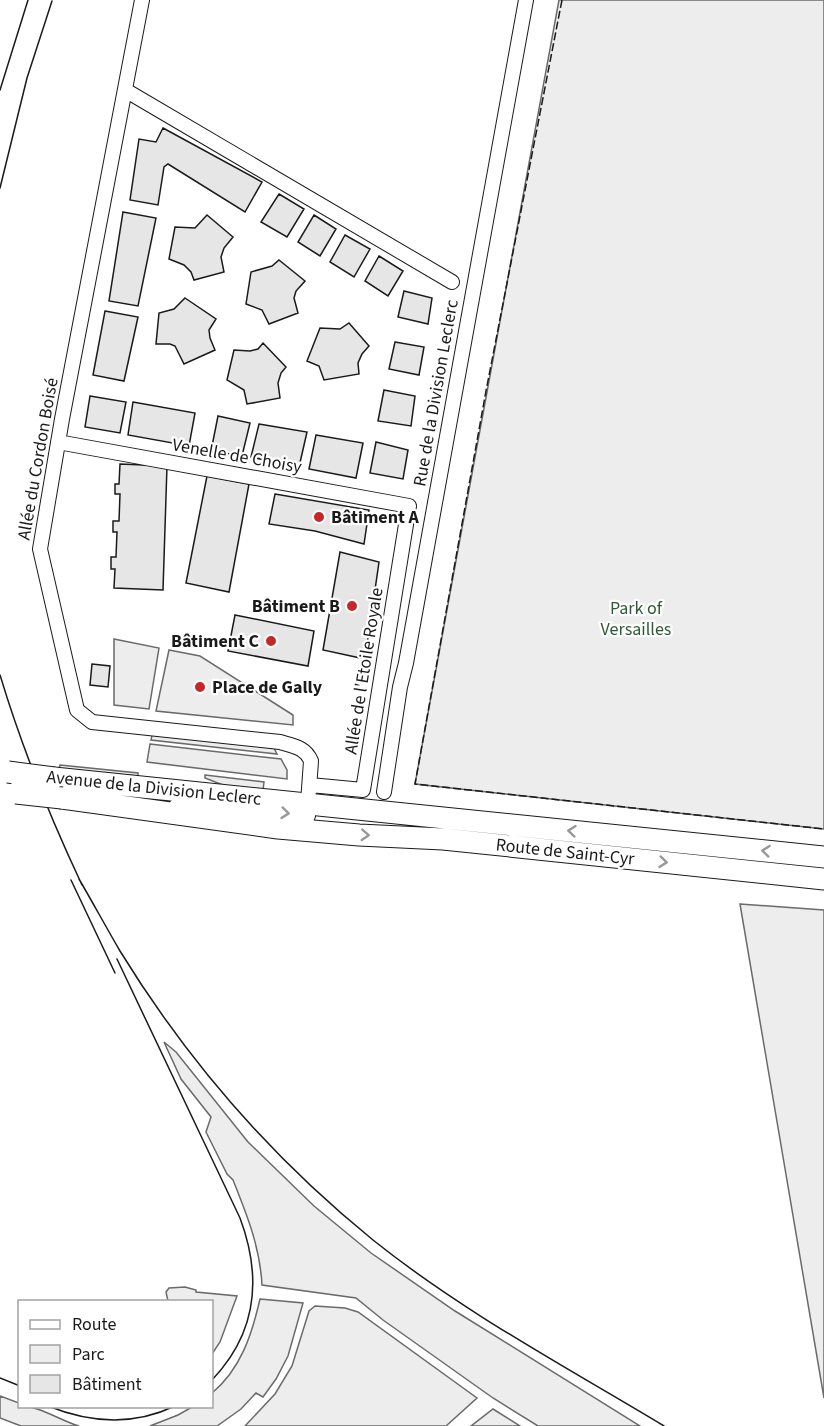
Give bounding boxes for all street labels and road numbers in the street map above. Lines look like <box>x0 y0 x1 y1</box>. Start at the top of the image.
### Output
street label: Rue de la Division Leclerc <box>407 298 465 488</box>
street label: Allée du Cordon Boisé <box>11 376 65 542</box>
street label: Venelle de Choisy <box>170 432 304 480</box>
street label: Allée de l'Etoile Royale <box>338 586 390 756</box>
street label: Avenue de la Division Leclerc <box>45 764 263 812</box>
street label: Route de Saint-Cyr <box>494 832 636 872</box>

